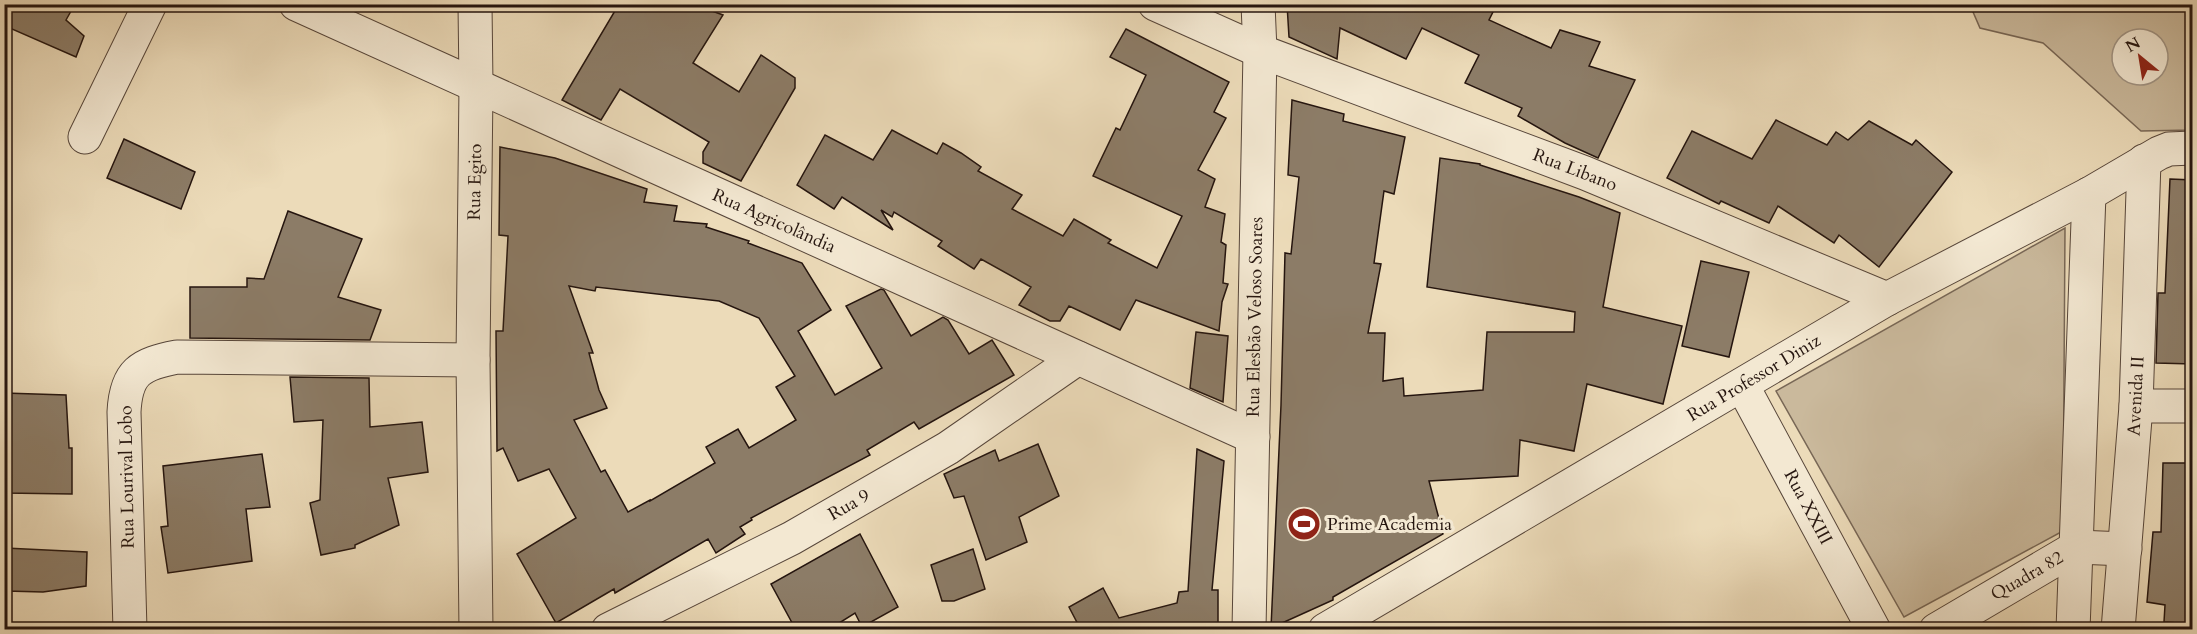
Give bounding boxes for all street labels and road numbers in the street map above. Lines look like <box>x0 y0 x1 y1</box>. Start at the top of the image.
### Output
street label: Rua Egito <box>462 143 488 221</box>
street label: Rua Libano <box>1529 143 1621 198</box>
street label: Rua Agricolândia <box>708 183 840 259</box>
street label: Rua Elesbão Veloso Soares <box>1241 217 1269 417</box>
street label: Rua Professor Diniz <box>1683 328 1825 428</box>
street label: Avenida II <box>2121 355 2151 437</box>
street label: Rua Lourival Lobo <box>113 405 141 549</box>
street label: Rua XXIII <box>1778 465 1838 549</box>
street label: Rua 9 <box>824 483 874 527</box>
street label: Quadra 82 <box>1986 545 2068 607</box>

